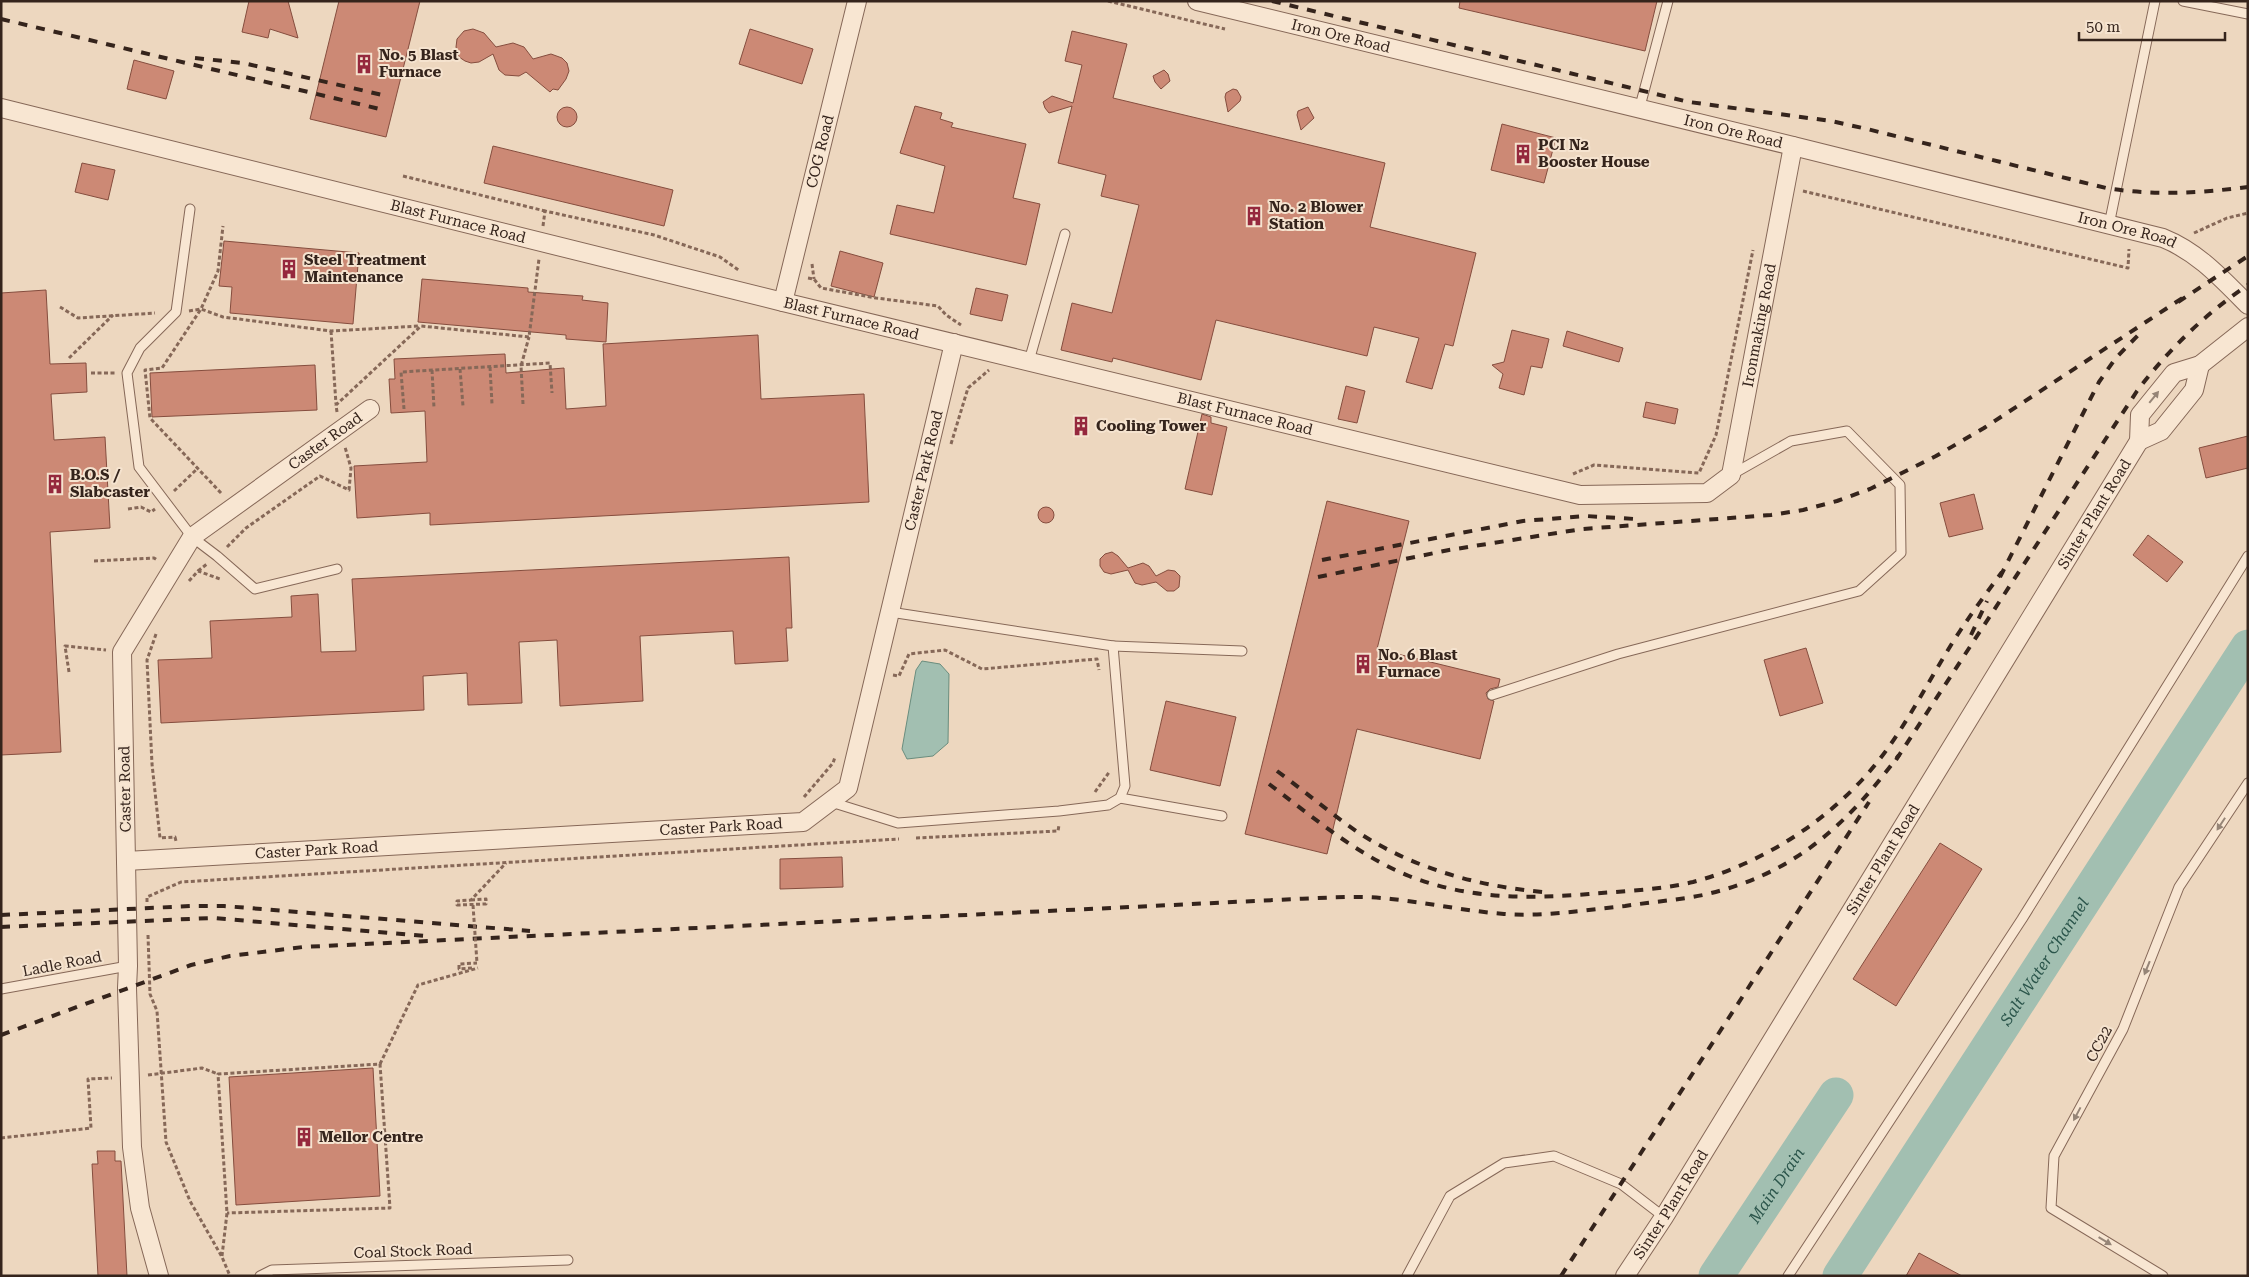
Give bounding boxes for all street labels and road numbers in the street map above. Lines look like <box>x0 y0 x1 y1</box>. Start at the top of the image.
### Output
street label: Iron Ore Road <box>1290 15 1392 57</box>
street label: Iron Ore Road <box>1682 111 1785 152</box>
street label: COG Road <box>802 113 838 190</box>
street label: Blast Furnace Road <box>389 196 528 247</box>
street label: Iron Ore Road <box>2076 208 2180 252</box>
street label: Ironmaking Road <box>1739 262 1780 389</box>
street label: Blast Furnace Road <box>782 293 921 344</box>
street label: Blast Furnace Road <box>1175 389 1315 439</box>
street label: Caster Road <box>285 408 366 474</box>
street label: Caster Park Road <box>901 408 947 533</box>
street label: Sinter Plant Road <box>2054 455 2135 572</box>
street label: Caster Road <box>115 745 135 832</box>
street label: Sinter Plant Road <box>1842 801 1924 918</box>
street label: Caster Park Road <box>659 814 784 839</box>
street label: Caster Park Road <box>255 837 379 863</box>
street label: Ladle Road <box>21 947 104 981</box>
street label: CC22 <box>2082 1023 2116 1065</box>
street label: Sinter Plant Road <box>1630 1146 1712 1263</box>
street label: Coal Stock Road <box>353 1240 473 1262</box>

